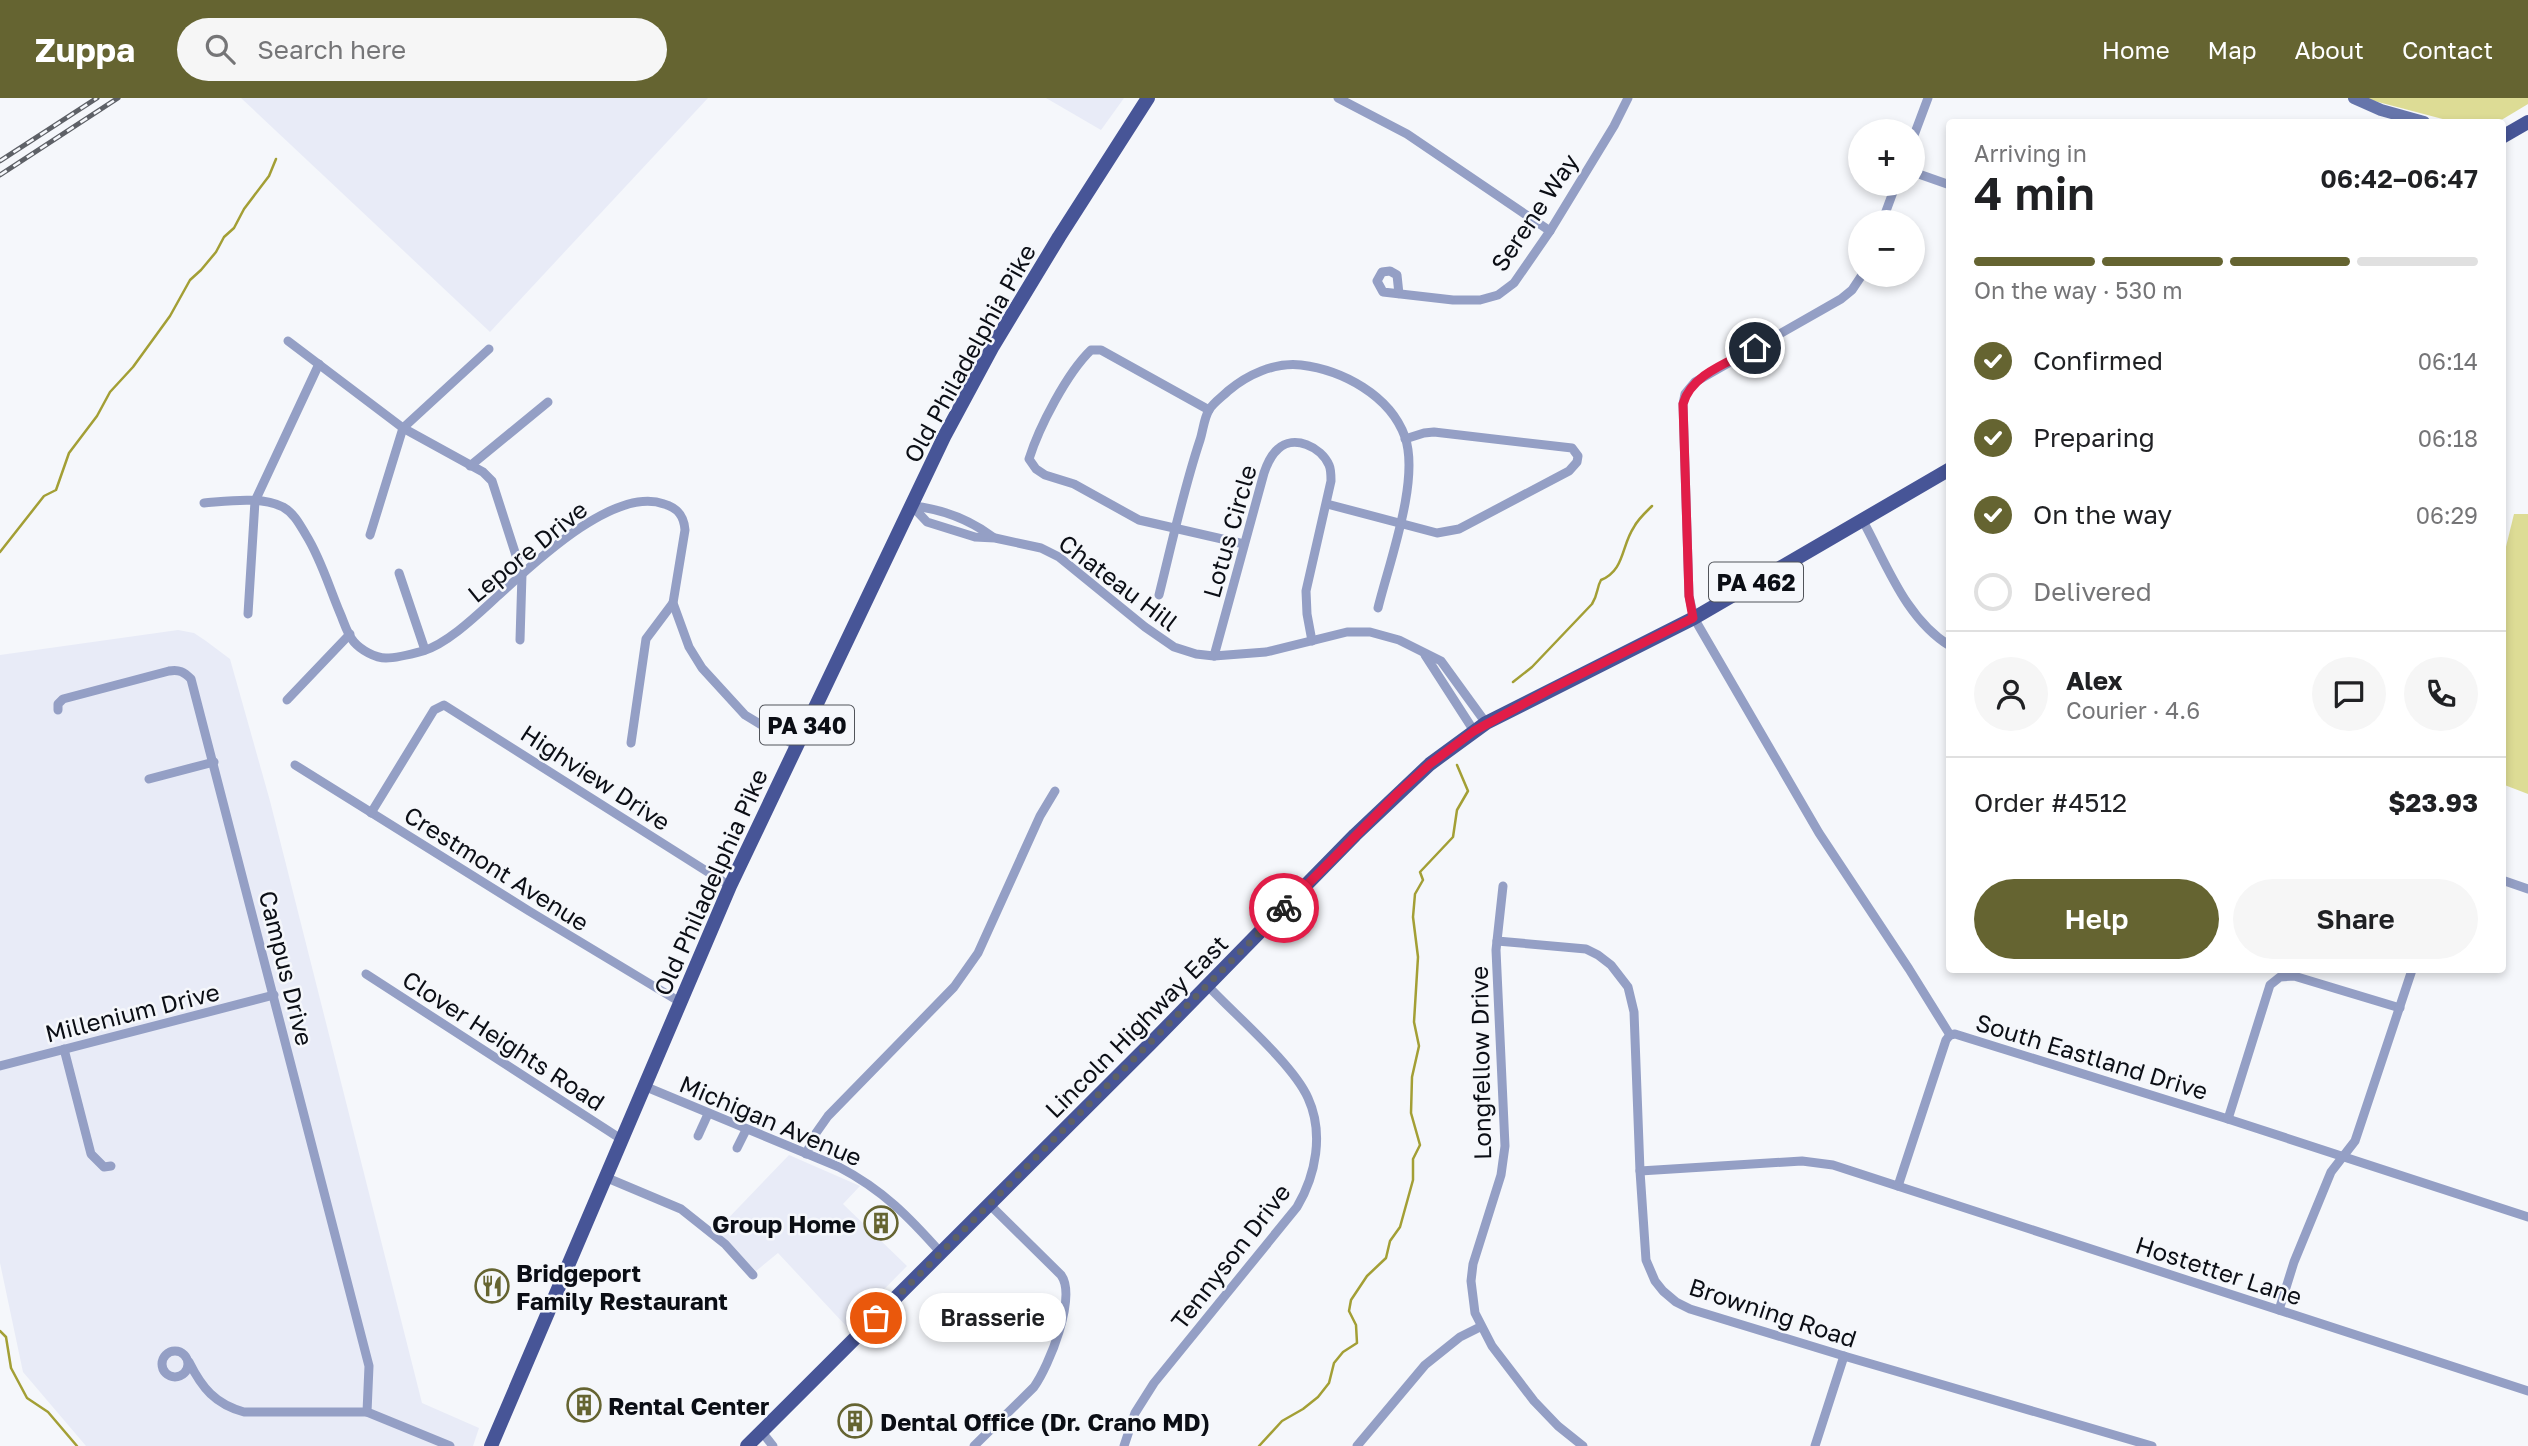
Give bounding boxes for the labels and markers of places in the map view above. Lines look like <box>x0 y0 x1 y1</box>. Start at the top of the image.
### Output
pin <box>1725 318 1785 378</box>
building icon: Group Home <box>862 1204 900 1242</box>
place label: Group Home <box>712 1209 856 1238</box>
place label: Bridgeport Family Restaurant <box>516 1258 728 1315</box>
restaurant icon: Bridgeport Family Restaurant <box>473 1267 511 1305</box>
pin <box>846 1288 906 1348</box>
callout: Brasserie <box>918 1294 1065 1342</box>
building icon: Rental Center <box>565 1386 603 1424</box>
place label: Rental Center <box>608 1391 769 1420</box>
building icon: Dental Office (Dr. Crano MD) <box>836 1402 874 1440</box>
place label: Dental Office (Dr. Crano MD) <box>880 1407 1210 1436</box>

